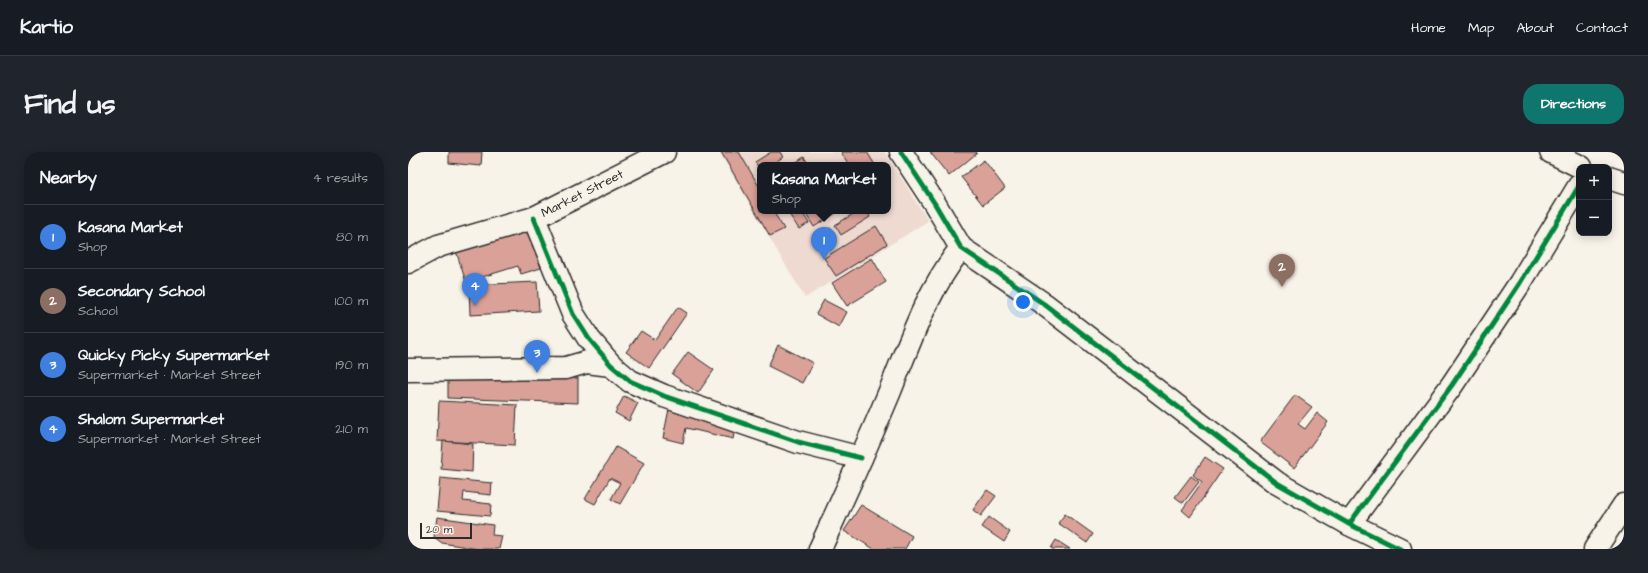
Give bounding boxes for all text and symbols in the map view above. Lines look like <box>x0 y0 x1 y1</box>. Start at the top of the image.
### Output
text: Kartio <box>20 14 73 41</box>
text: Home <box>1411 18 1446 38</box>
text: Map <box>1468 18 1494 38</box>
text: About <box>1516 18 1554 38</box>
text: Contact <box>1576 18 1628 38</box>
button: Directions <box>1523 84 1624 124</box>
text: Find us <box>24 85 115 124</box>
popup <box>757 162 891 214</box>
map controls <box>1576 164 1612 236</box>
button: + <box>1576 164 1612 200</box>
street label: Market Street <box>538 165 627 222</box>
text: Nearby <box>40 166 97 190</box>
text: 4 results <box>313 169 368 187</box>
text: Kasana Market <box>772 169 876 190</box>
text: Shop <box>772 190 801 208</box>
button: − <box>1576 200 1612 236</box>
text: Kasana Market <box>78 217 183 238</box>
pin: 1 <box>811 227 837 260</box>
text: 1 <box>52 228 54 246</box>
text: 80 m <box>336 228 368 246</box>
text: Shop <box>78 238 107 256</box>
pin: 2 <box>1269 254 1295 287</box>
pin: 4 <box>462 273 488 306</box>
text: Secondary School <box>78 281 205 302</box>
text: 2 <box>49 292 57 310</box>
text: 100 m <box>335 292 368 310</box>
your location <box>1013 292 1033 312</box>
text: School <box>78 302 118 320</box>
pin: 3 <box>524 340 550 373</box>
text: Quicky Picky Supermarket <box>78 345 269 366</box>
text: 3 <box>50 356 56 374</box>
text: 190 m <box>335 356 368 374</box>
text: Supermarket · Market Street <box>78 366 261 384</box>
text: Shalom Supermarket <box>78 409 224 430</box>
text: 4 <box>49 420 57 438</box>
text: 210 m <box>335 420 368 438</box>
text: Supermarket · Market Street <box>78 430 261 448</box>
scale bar <box>420 521 472 540</box>
text: 20 m <box>426 522 452 537</box>

